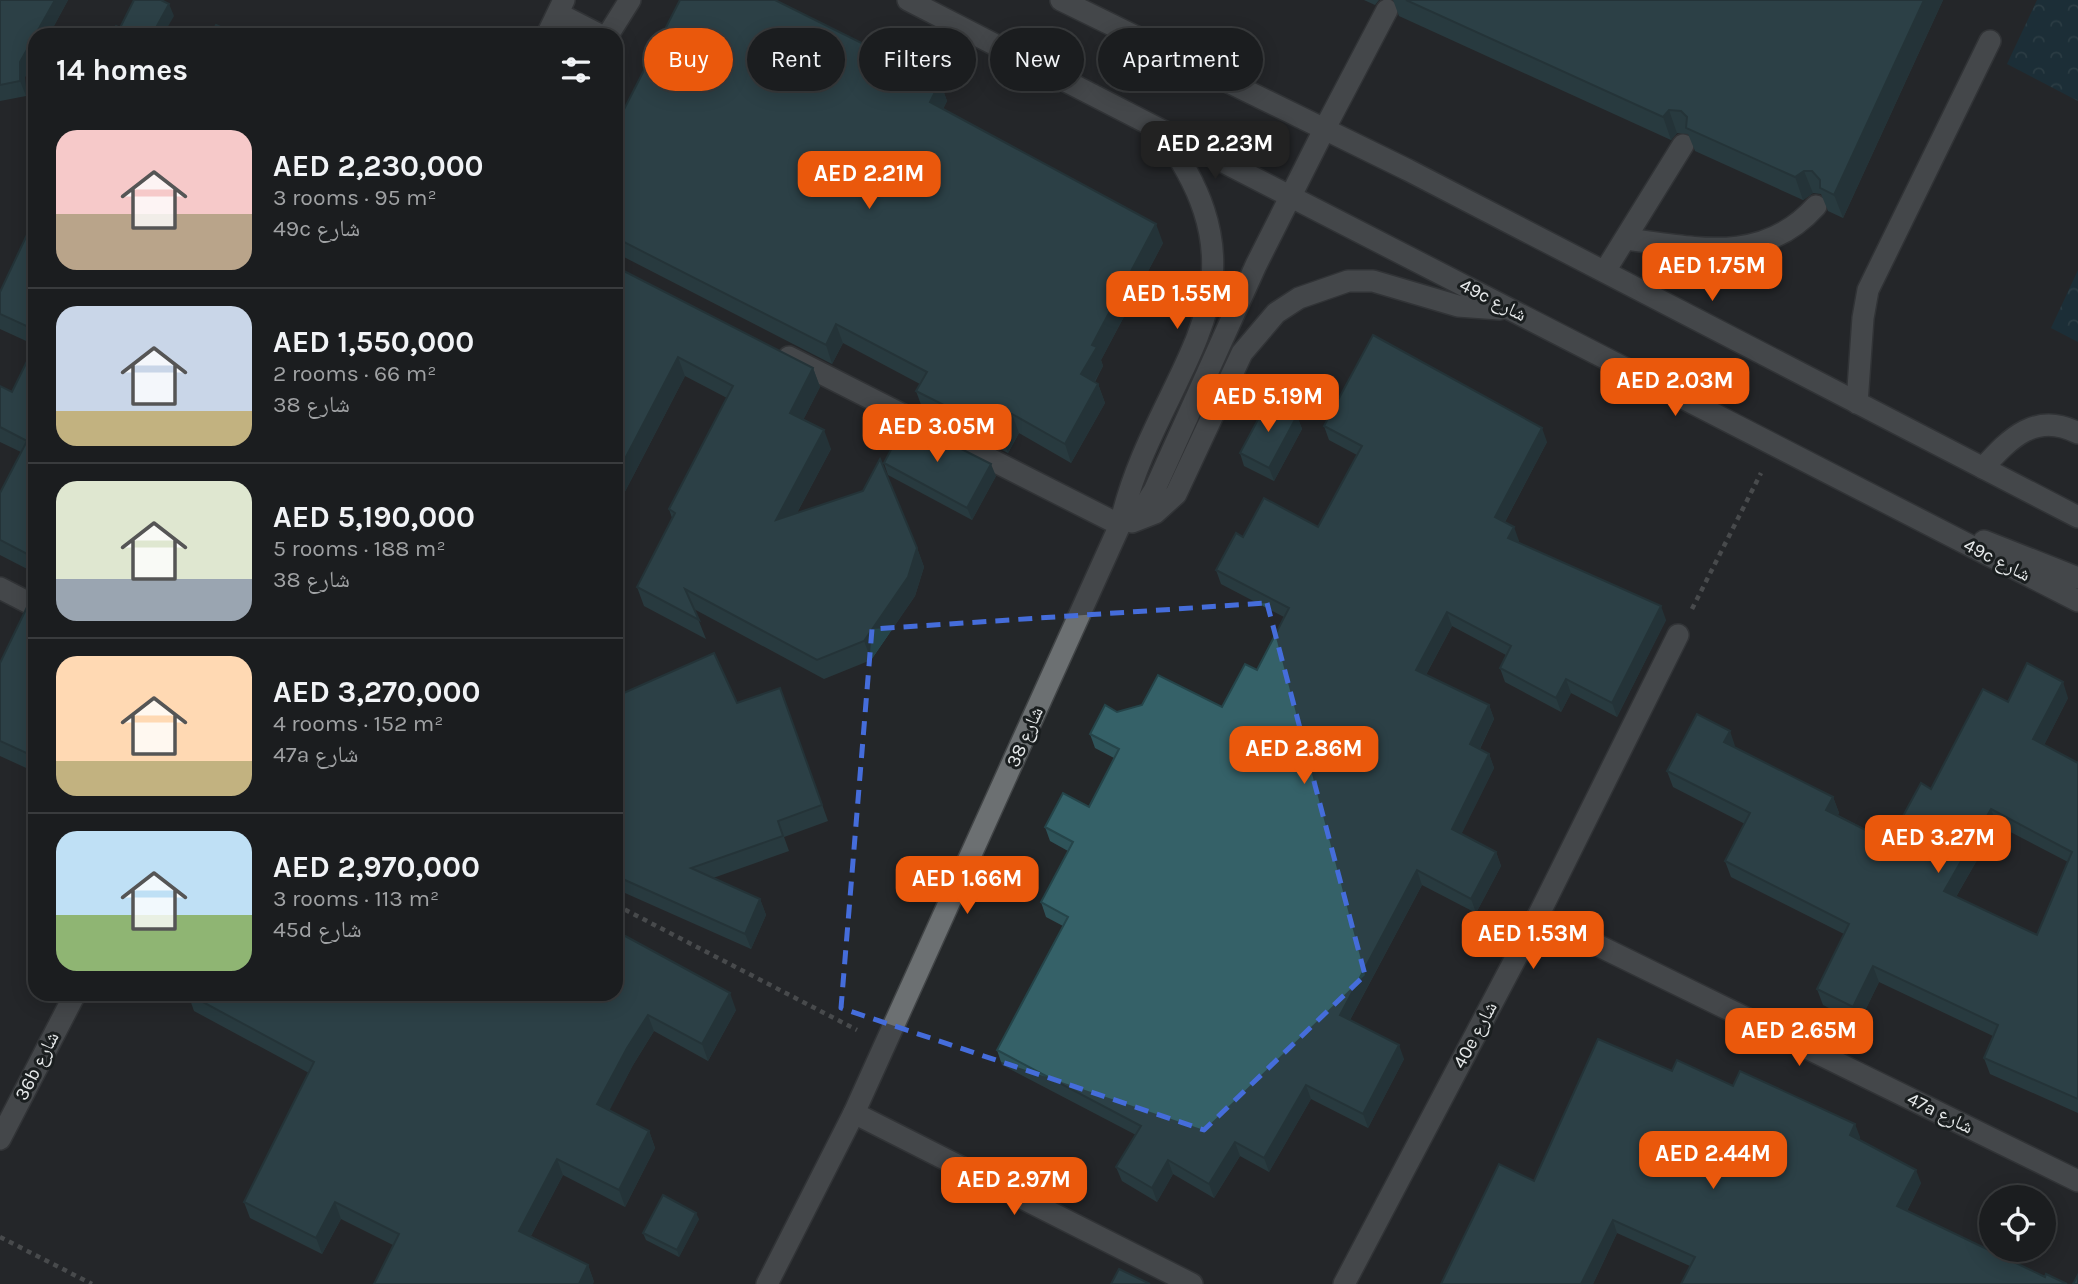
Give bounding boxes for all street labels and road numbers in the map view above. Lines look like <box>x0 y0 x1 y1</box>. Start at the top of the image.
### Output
street label: 49c شارع <box>1456 274 1530 326</box>
street label: 49c شارع <box>1960 534 2034 586</box>
street label: شارع 38 <box>1002 703 1048 771</box>
street label: 40e شارع <box>1448 998 1502 1072</box>
street label: 36b شارع <box>10 1028 64 1104</box>
street label: 47a شارع <box>1903 1088 1977 1138</box>

